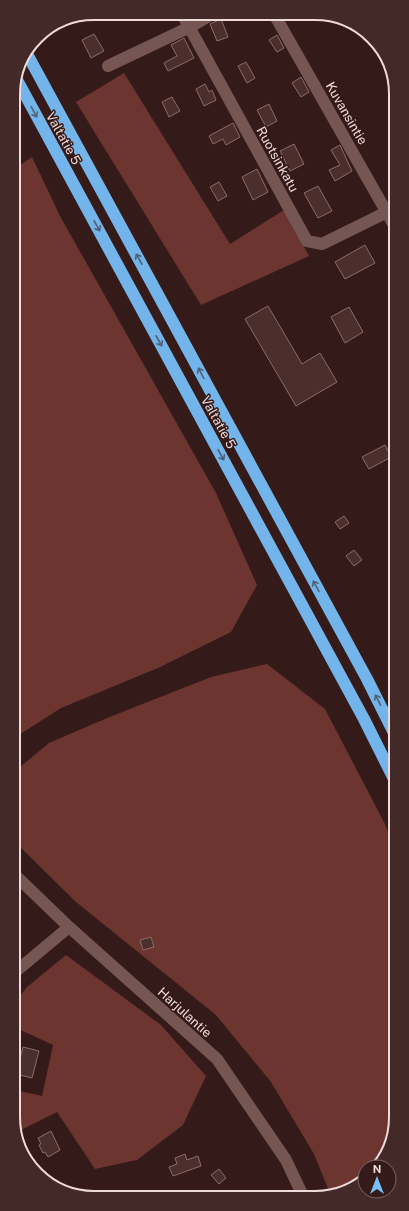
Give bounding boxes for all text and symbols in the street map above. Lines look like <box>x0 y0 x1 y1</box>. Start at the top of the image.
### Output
street label: Kuvansintie <box>323 79 371 147</box>
one-way arrow <box>31 106 39 118</box>
street label: Valtatie 5 <box>43 109 84 167</box>
street label: Ruotsinkatu <box>253 124 302 194</box>
one-way arrow <box>93 220 101 232</box>
one-way arrow <box>134 253 142 265</box>
one-way arrow <box>156 334 163 346</box>
one-way arrow <box>196 367 204 379</box>
street label: Valtatie 5 <box>198 393 239 451</box>
one-way arrow <box>218 449 225 461</box>
one-way arrow <box>311 580 319 592</box>
one-way arrow <box>373 695 381 707</box>
street label: Harjulantie <box>155 984 215 1040</box>
north arrow <box>357 1159 397 1199</box>
text: N <box>373 1163 381 1175</box>

